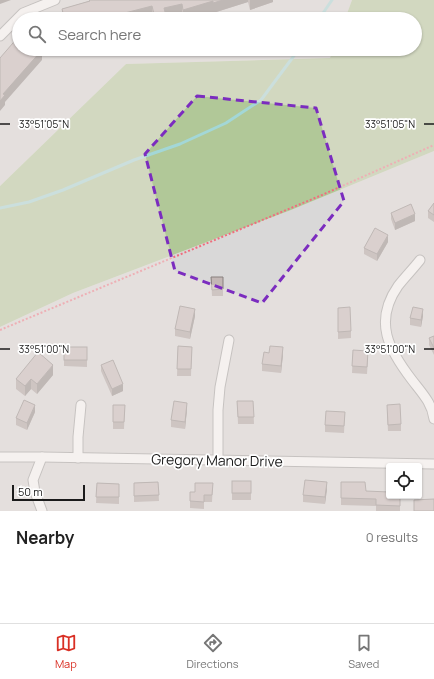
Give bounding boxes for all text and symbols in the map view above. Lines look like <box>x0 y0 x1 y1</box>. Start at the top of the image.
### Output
search box <box>12 12 422 56</box>
icon: search <box>26 23 48 45</box>
text: Search here <box>58 24 141 45</box>
text: 33°51'05"N <box>19 117 69 131</box>
text: 33°51'05"N <box>365 117 415 131</box>
text: 33°51'00"N <box>19 342 69 356</box>
text: 33°51'00"N <box>365 342 415 356</box>
street label: Gregory Manor Drive <box>151 449 283 471</box>
map controls <box>386 463 422 499</box>
button: locate <box>386 463 422 499</box>
scale bar <box>12 483 85 502</box>
text: 50 m <box>18 484 43 499</box>
text: Nearby <box>16 526 74 549</box>
text: 0 results <box>366 528 418 546</box>
tab: Map <box>55 632 77 671</box>
tab: Directions <box>186 632 239 671</box>
tab: Saved <box>348 632 379 671</box>

